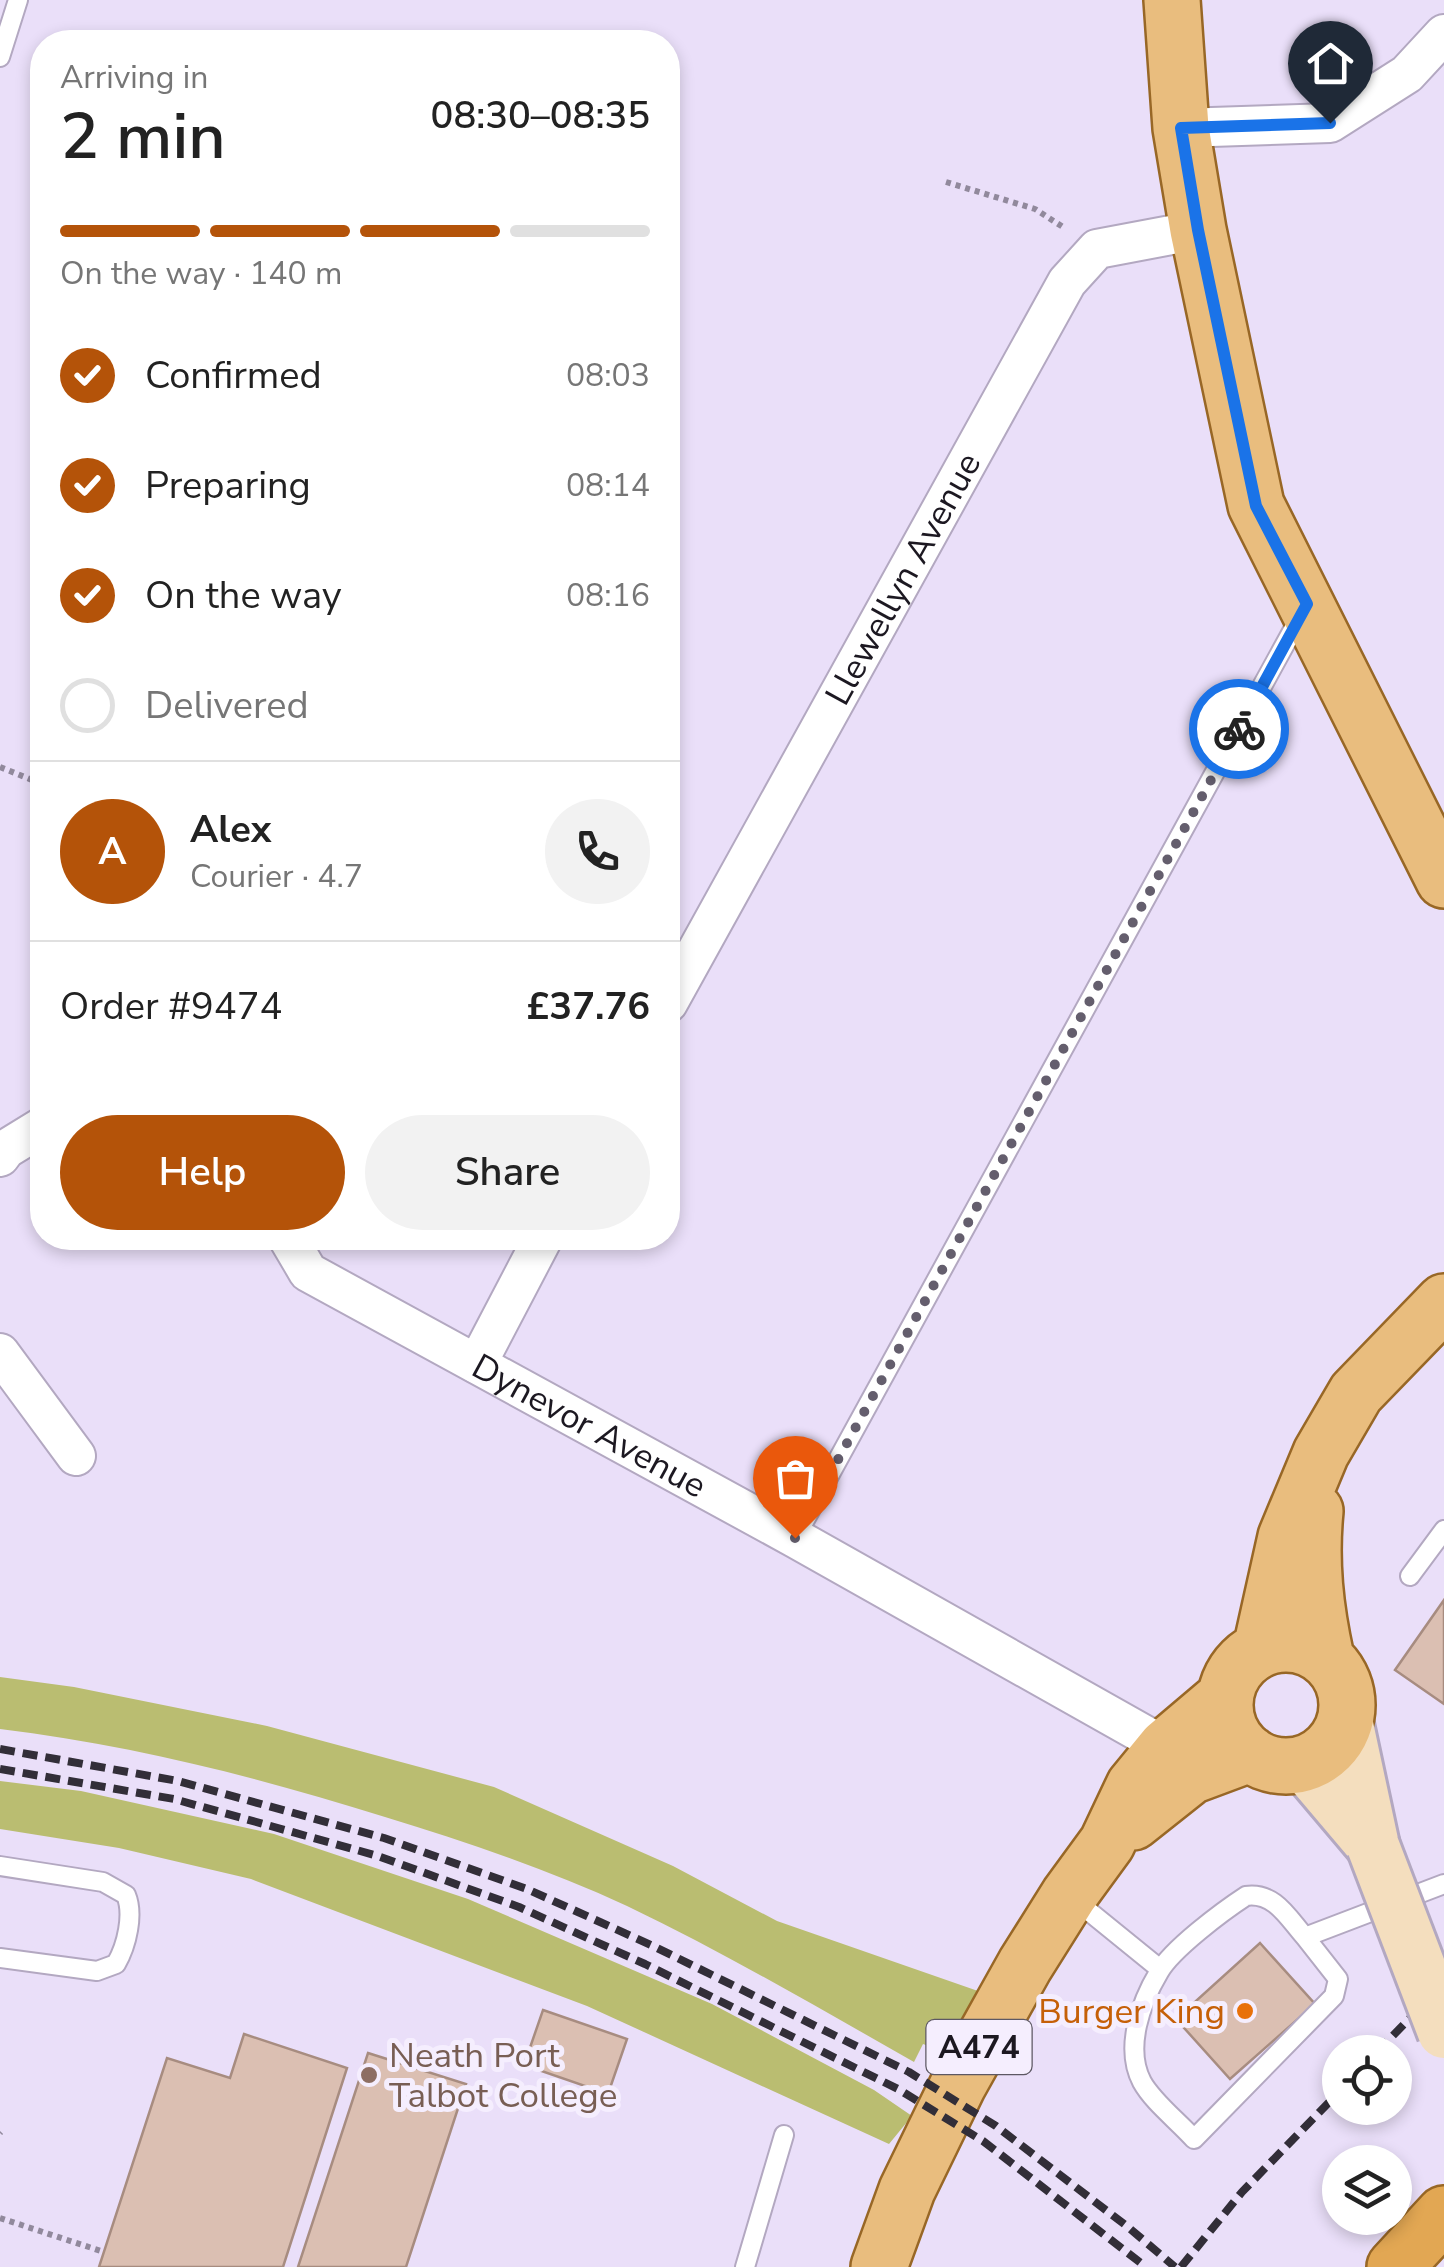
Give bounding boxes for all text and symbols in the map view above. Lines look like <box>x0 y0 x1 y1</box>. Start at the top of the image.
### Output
pin <box>1288 21 1373 124</box>
icon: home <box>1303 36 1358 91</box>
text: Arriving in <box>60 56 208 99</box>
text: 08:30–08:35 <box>431 90 650 141</box>
text: 2 min <box>60 92 226 181</box>
text: On the way · 140 m <box>60 252 342 295</box>
icon: check <box>60 348 115 403</box>
text: Confirmed <box>145 350 322 401</box>
text: 08:03 <box>566 354 650 397</box>
street label: Llewellyn Avenue <box>814 444 992 713</box>
icon: check <box>60 458 115 513</box>
text: Preparing <box>145 460 311 511</box>
text: 08:14 <box>566 464 650 507</box>
icon: check <box>60 568 115 623</box>
text: On the way <box>145 570 341 621</box>
text: 08:16 <box>566 574 650 617</box>
courier <box>1189 679 1289 779</box>
text: Delivered <box>145 680 309 731</box>
icon: bike <box>1212 702 1267 757</box>
button: phone <box>545 799 650 904</box>
text: Alex <box>190 804 271 855</box>
text: A <box>98 826 127 877</box>
text: Courier · 4.7 <box>190 855 363 898</box>
text: Order #9474 <box>60 981 282 1032</box>
text: £37.76 <box>527 981 650 1032</box>
button: Help <box>60 1115 345 1230</box>
button: Share <box>365 1115 650 1230</box>
street label: Dynevor Avenue <box>464 1343 715 1509</box>
pin <box>753 1436 838 1539</box>
icon: bag <box>768 1451 823 1506</box>
place label: Burger King <box>1038 1988 1225 2035</box>
marker: Burger King <box>1234 2000 1256 2022</box>
road number: A474 <box>926 2020 1032 2074</box>
place label: Neath Port Talbot College <box>389 2032 617 2119</box>
map controls <box>1322 2035 1412 2235</box>
button: locate <box>1322 2035 1412 2125</box>
marker: Neath Port Talbot College <box>358 2064 380 2086</box>
button: layers <box>1322 2145 1412 2235</box>

